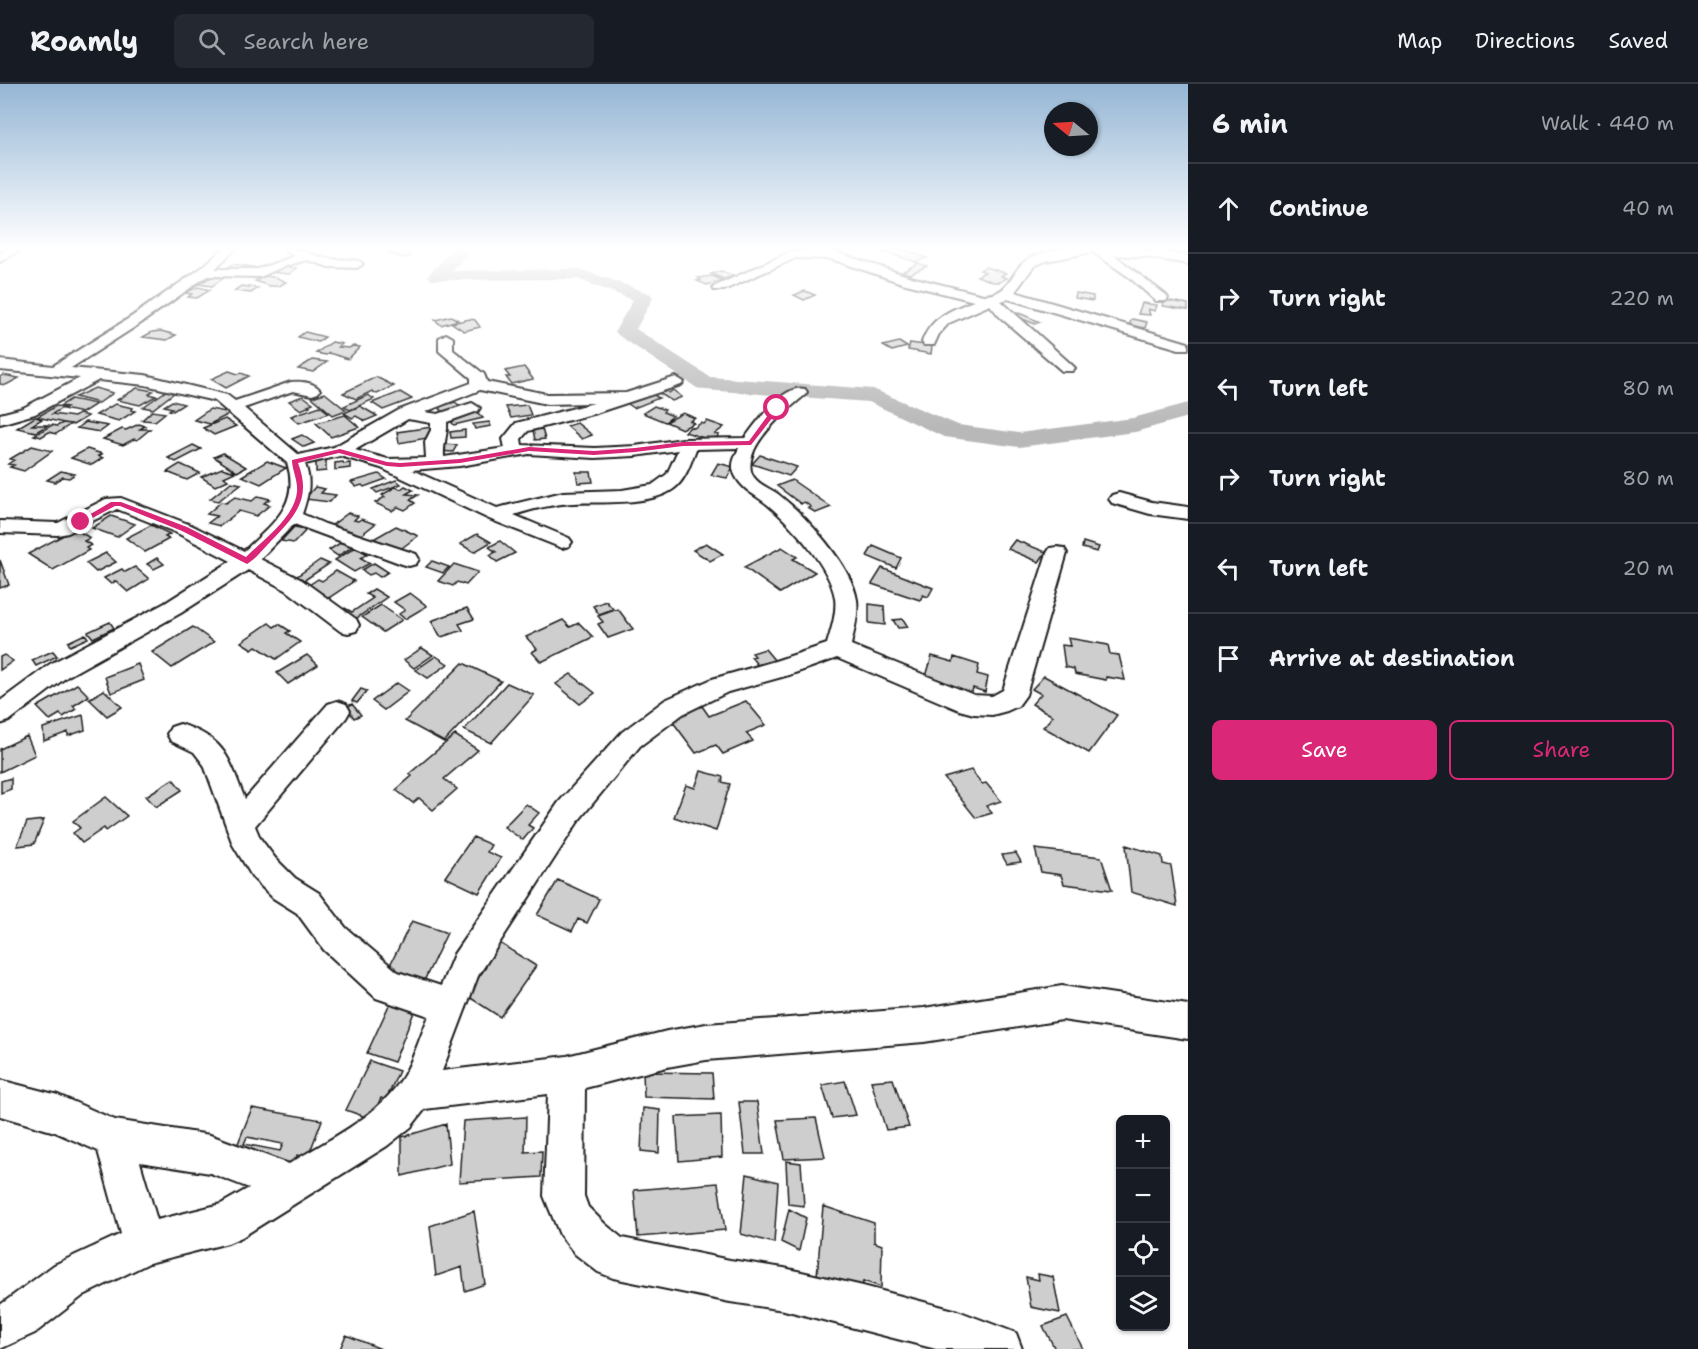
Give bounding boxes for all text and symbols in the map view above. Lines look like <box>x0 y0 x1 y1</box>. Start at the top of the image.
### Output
search box <box>174 14 594 68</box>
text: Roamly <box>30 22 138 60</box>
icon: search <box>195 25 228 58</box>
text: Search here <box>243 27 369 56</box>
text: Map <box>1397 27 1442 55</box>
text: Directions <box>1475 27 1575 55</box>
text: Saved <box>1608 27 1668 55</box>
north arrow <box>1044 102 1098 156</box>
text: 6 min <box>1212 106 1288 141</box>
text: Walk · 440 m <box>1541 110 1674 136</box>
icon: ahead <box>1212 192 1245 225</box>
text: Continue <box>1269 194 1369 223</box>
text: 40 m <box>1622 195 1674 221</box>
icon: right <box>1212 282 1245 315</box>
text: Turn right <box>1269 284 1386 313</box>
text: 220 m <box>1610 285 1674 311</box>
icon: left <box>1212 372 1245 405</box>
text: Turn left <box>1269 374 1368 403</box>
text: 80 m <box>1622 375 1674 401</box>
route start <box>763 394 789 420</box>
icon: right <box>1212 462 1245 495</box>
text: Turn right <box>1269 464 1386 493</box>
text: 80 m <box>1622 465 1674 491</box>
route end <box>67 508 93 534</box>
icon: left <box>1212 552 1245 585</box>
text: Turn left <box>1269 554 1368 583</box>
text: 20 m <box>1623 555 1674 581</box>
icon: arrive <box>1212 642 1245 675</box>
text: Arrive at destination <box>1269 644 1515 673</box>
button: Save <box>1212 720 1437 780</box>
button: Share <box>1449 720 1674 780</box>
map controls <box>1116 1115 1170 1331</box>
button: + <box>1116 1115 1170 1169</box>
button: − <box>1116 1169 1170 1223</box>
button: locate <box>1116 1223 1170 1277</box>
button: layers <box>1116 1277 1170 1331</box>

